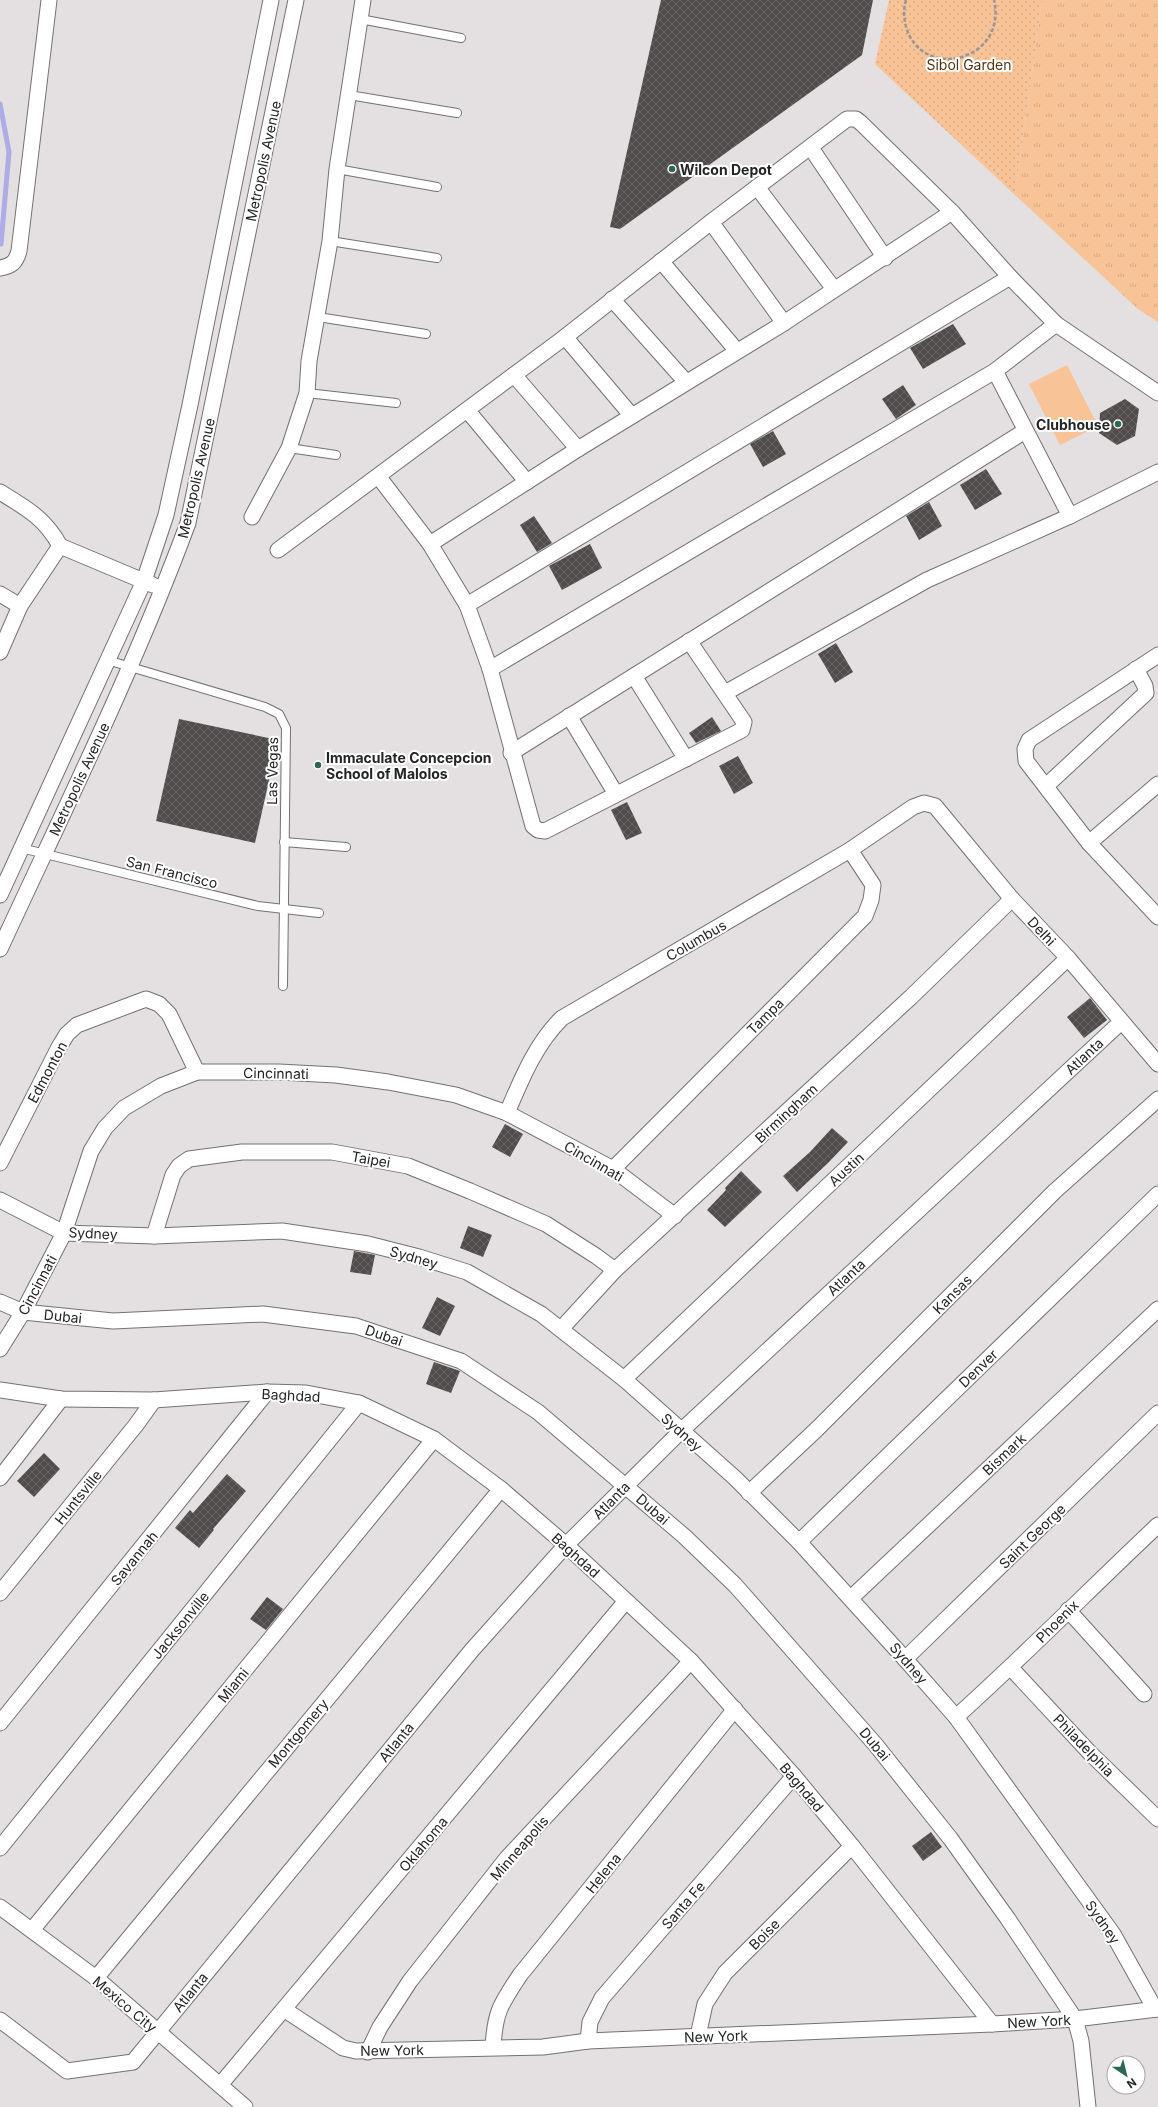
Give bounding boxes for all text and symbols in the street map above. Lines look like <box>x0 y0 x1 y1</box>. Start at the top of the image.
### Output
park label: Sibol Garden <box>926 56 1012 73</box>
street label: Metropolis Avenue <box>242 99 284 223</box>
place label: Wilcon Depot <box>680 161 772 178</box>
marker: Wilcon Depot <box>667 164 677 174</box>
street label: Metropolis Avenue <box>174 416 218 540</box>
place label: Clubhouse <box>1036 416 1110 433</box>
marker: Clubhouse <box>1113 419 1123 429</box>
street label: Metropolis Avenue <box>45 720 113 838</box>
street label: Las Vegas <box>263 737 281 805</box>
place label: Immaculate Concepcion School of Malolos <box>326 749 492 782</box>
marker: Immaculate Concepcion School of Malolos <box>313 760 323 770</box>
street label: San Francisco <box>125 852 219 892</box>
street label: Delhi <box>1024 913 1060 949</box>
street label: Columbus <box>663 916 729 964</box>
street label: Tampa <box>743 994 787 1038</box>
street label: Atlanta <box>1061 1034 1107 1078</box>
street label: Edmonton <box>24 1038 70 1106</box>
street label: Cincinnati <box>243 1064 309 1082</box>
street label: Birmingham <box>751 1080 821 1146</box>
street label: Cincinnati <box>561 1137 627 1185</box>
street label: Taipei <box>350 1147 392 1171</box>
street label: Austin <box>825 1149 867 1189</box>
street label: Sydney <box>68 1223 118 1243</box>
street label: Sydney <box>388 1242 440 1272</box>
street label: Cincinnati <box>14 1252 60 1318</box>
street label: Atlanta <box>823 1255 869 1299</box>
street label: Kansas <box>929 1271 975 1317</box>
street label: Dubai <box>43 1306 83 1326</box>
street label: Dubai <box>363 1321 405 1349</box>
street label: Denver <box>955 1345 1001 1391</box>
street label: Baghdad <box>261 1385 321 1405</box>
street label: Sydney <box>658 1409 706 1455</box>
street label: Bismark <box>979 1429 1029 1478</box>
street label: Huntsville <box>51 1466 105 1528</box>
street label: Atlanta <box>589 1478 633 1522</box>
street label: Dubai <box>633 1490 673 1528</box>
street label: Saint George <box>995 1500 1069 1572</box>
street label: Savannah <box>107 1527 161 1589</box>
street label: Baghdad <box>548 1529 604 1581</box>
street label: Jacksonville <box>148 1588 212 1662</box>
street label: Phoenix <box>1032 1596 1082 1646</box>
street label: Sydney <box>886 1639 932 1687</box>
street label: Miami <box>214 1664 252 1706</box>
street label: Montgomery <box>264 1695 332 1771</box>
street label: Philadelphia <box>1050 1710 1118 1780</box>
street label: Atlanta <box>375 1719 417 1765</box>
street label: Dubai <box>856 1724 894 1764</box>
street label: Baghdad <box>777 1759 827 1815</box>
street label: Minneapolis <box>486 1812 552 1884</box>
street label: Oklahoma <box>395 1813 451 1875</box>
street label: Helena <box>582 1850 624 1896</box>
street label: Santa Fe <box>658 1878 708 1932</box>
street label: Sydney <box>1082 1897 1124 1947</box>
street label: Boise <box>745 1915 783 1953</box>
street label: Atlanta <box>169 1969 211 2015</box>
street label: Mexico City <box>90 1972 161 2036</box>
street label: New York <box>1007 2011 1072 2031</box>
street label: New York <box>684 2026 749 2046</box>
street label: New York <box>360 2041 424 2059</box>
north arrow <box>1106 2055 1146 2095</box>
text: N <box>1124 2075 1139 2091</box>

